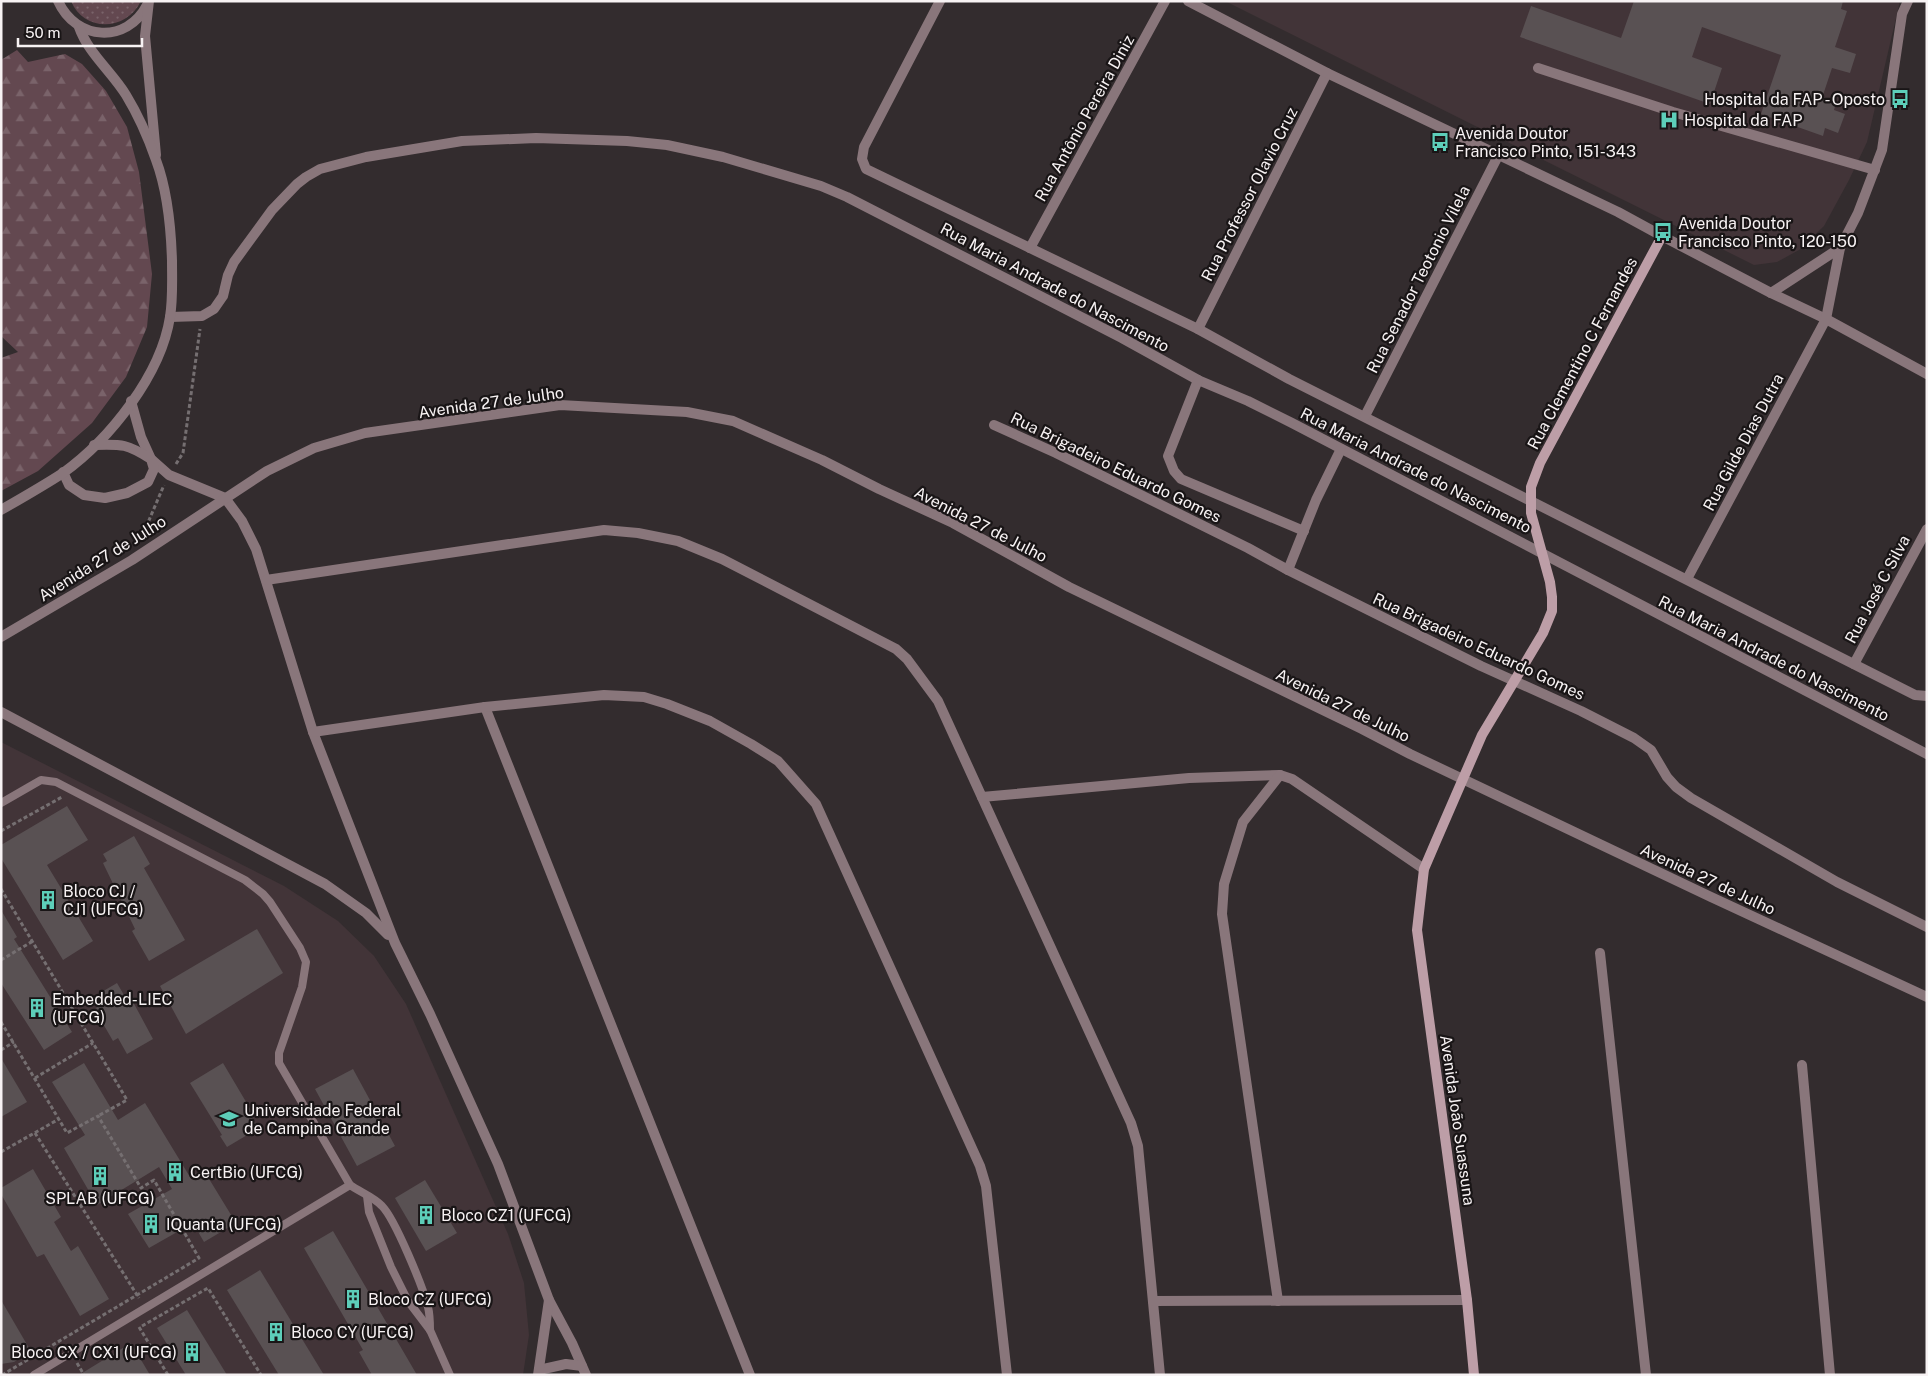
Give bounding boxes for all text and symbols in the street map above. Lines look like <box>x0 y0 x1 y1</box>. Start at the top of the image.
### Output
scale bar <box>18 15 141 47</box>
text: 50 m <box>25 24 60 41</box>
street label: Rua Antônio Pereira Diniz <box>1031 32 1138 205</box>
bus stop icon: Hospital da FAP - Oposto <box>1889 88 1911 110</box>
place label: Hospital da FAP - Oposto <box>1704 90 1885 109</box>
street label: Rua Professor Olavio Cruz <box>1197 104 1302 284</box>
hospital icon: Hospital da FAP <box>1658 109 1680 131</box>
place label: Hospital da FAP <box>1684 111 1803 130</box>
place label: Avenida Doutor Francisco Pinto, 151-343 <box>1455 124 1636 161</box>
bus stop icon: Avenida Doutor Francisco Pinto, 151-343 <box>1429 131 1451 153</box>
street label: Rua Senador Teotonio Vilela <box>1363 182 1474 376</box>
place label: Avenida Doutor Francisco Pinto, 120-150 <box>1678 214 1857 251</box>
street label: Rua Maria Andrade do Nascimento <box>937 219 1173 356</box>
bus stop icon: Avenida Doutor Francisco Pinto, 120-150 <box>1652 221 1674 243</box>
street label: Rua Clementino C Fernandes <box>1524 254 1641 453</box>
street label: Rua Gilde Dias Dutra <box>1699 370 1788 514</box>
street label: Avenida 27 de Julho <box>417 383 565 422</box>
street label: Rua Maria Andrade do Nascimento <box>1297 404 1534 537</box>
street label: Rua Brigadeiro Eduardo Gomes <box>1008 408 1224 527</box>
street label: Avenida 27 de Julho <box>911 483 1050 566</box>
street label: Avenida 27 de Julho <box>35 511 170 605</box>
street label: Rua José C Silva <box>1841 532 1914 647</box>
street label: Rua Brigadeiro Eduardo Gomes <box>1370 589 1588 704</box>
street label: Rua Maria Andrade do Nascimento <box>1655 592 1892 725</box>
street label: Avenida 27 de Julho <box>1273 665 1413 746</box>
street label: Avenida 27 de Julho <box>1637 840 1778 919</box>
place label: Bloco CJ / CJ1 (UFCG) <box>63 882 144 919</box>
building icon: Bloco CJ / CJ1 (UFCG) <box>37 889 59 911</box>
place label: Embedded-LIEC (UFCG) <box>52 990 173 1027</box>
building icon: Embedded-LIEC (UFCG) <box>26 997 48 1019</box>
street label: Avenida João Suassuna <box>1436 1034 1479 1207</box>
place label: Universidade Federal de Campina Grande <box>244 1101 401 1138</box>
school or university icon: Universidade Federal de Campina Grande <box>218 1108 240 1130</box>
building icon: CertBio (UFCG) <box>164 1161 186 1183</box>
place label: CertBio (UFCG) <box>190 1163 303 1182</box>
building icon: SPLAB (UFCG) <box>89 1165 111 1187</box>
place label: SPLAB (UFCG) <box>45 1189 155 1208</box>
building icon: Bloco CZ1 (UFCG) <box>415 1204 437 1226</box>
place label: Bloco CZ1 (UFCG) <box>441 1206 571 1225</box>
building icon: IQuanta (UFCG) <box>140 1213 162 1235</box>
place label: IQuanta (UFCG) <box>166 1215 282 1234</box>
building icon: Bloco CZ (UFCG) <box>342 1288 364 1310</box>
place label: Bloco CZ (UFCG) <box>368 1290 492 1309</box>
building icon: Bloco CY (UFCG) <box>265 1321 287 1343</box>
place label: Bloco CY (UFCG) <box>291 1323 414 1342</box>
building icon: Bloco CX / CX1 (UFCG) <box>181 1341 203 1363</box>
place label: Bloco CX / CX1 (UFCG) <box>11 1343 177 1362</box>

